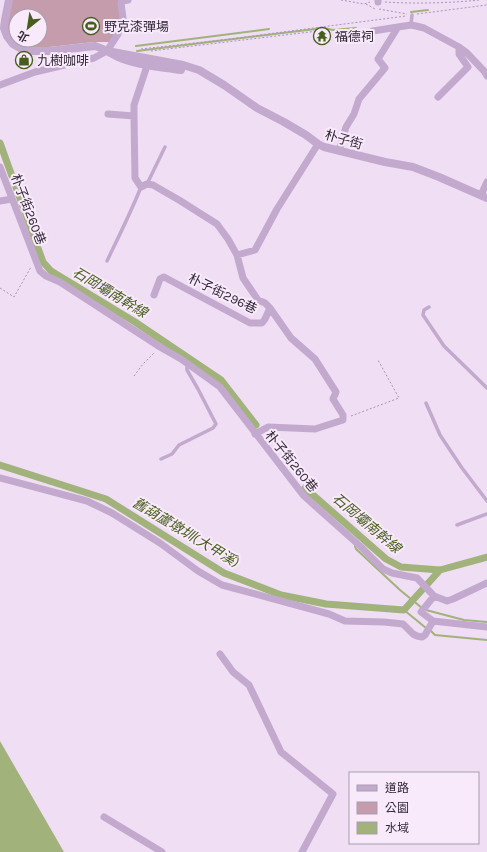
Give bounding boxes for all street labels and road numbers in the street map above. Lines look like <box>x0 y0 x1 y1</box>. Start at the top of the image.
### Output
street label: 朴子街 <box>323 127 365 152</box>
street label: 朴子街260巷 <box>8 172 49 247</box>
street label: 朴子街296巷 <box>186 270 260 317</box>
street label: 朴子街260巷 <box>262 428 321 495</box>

